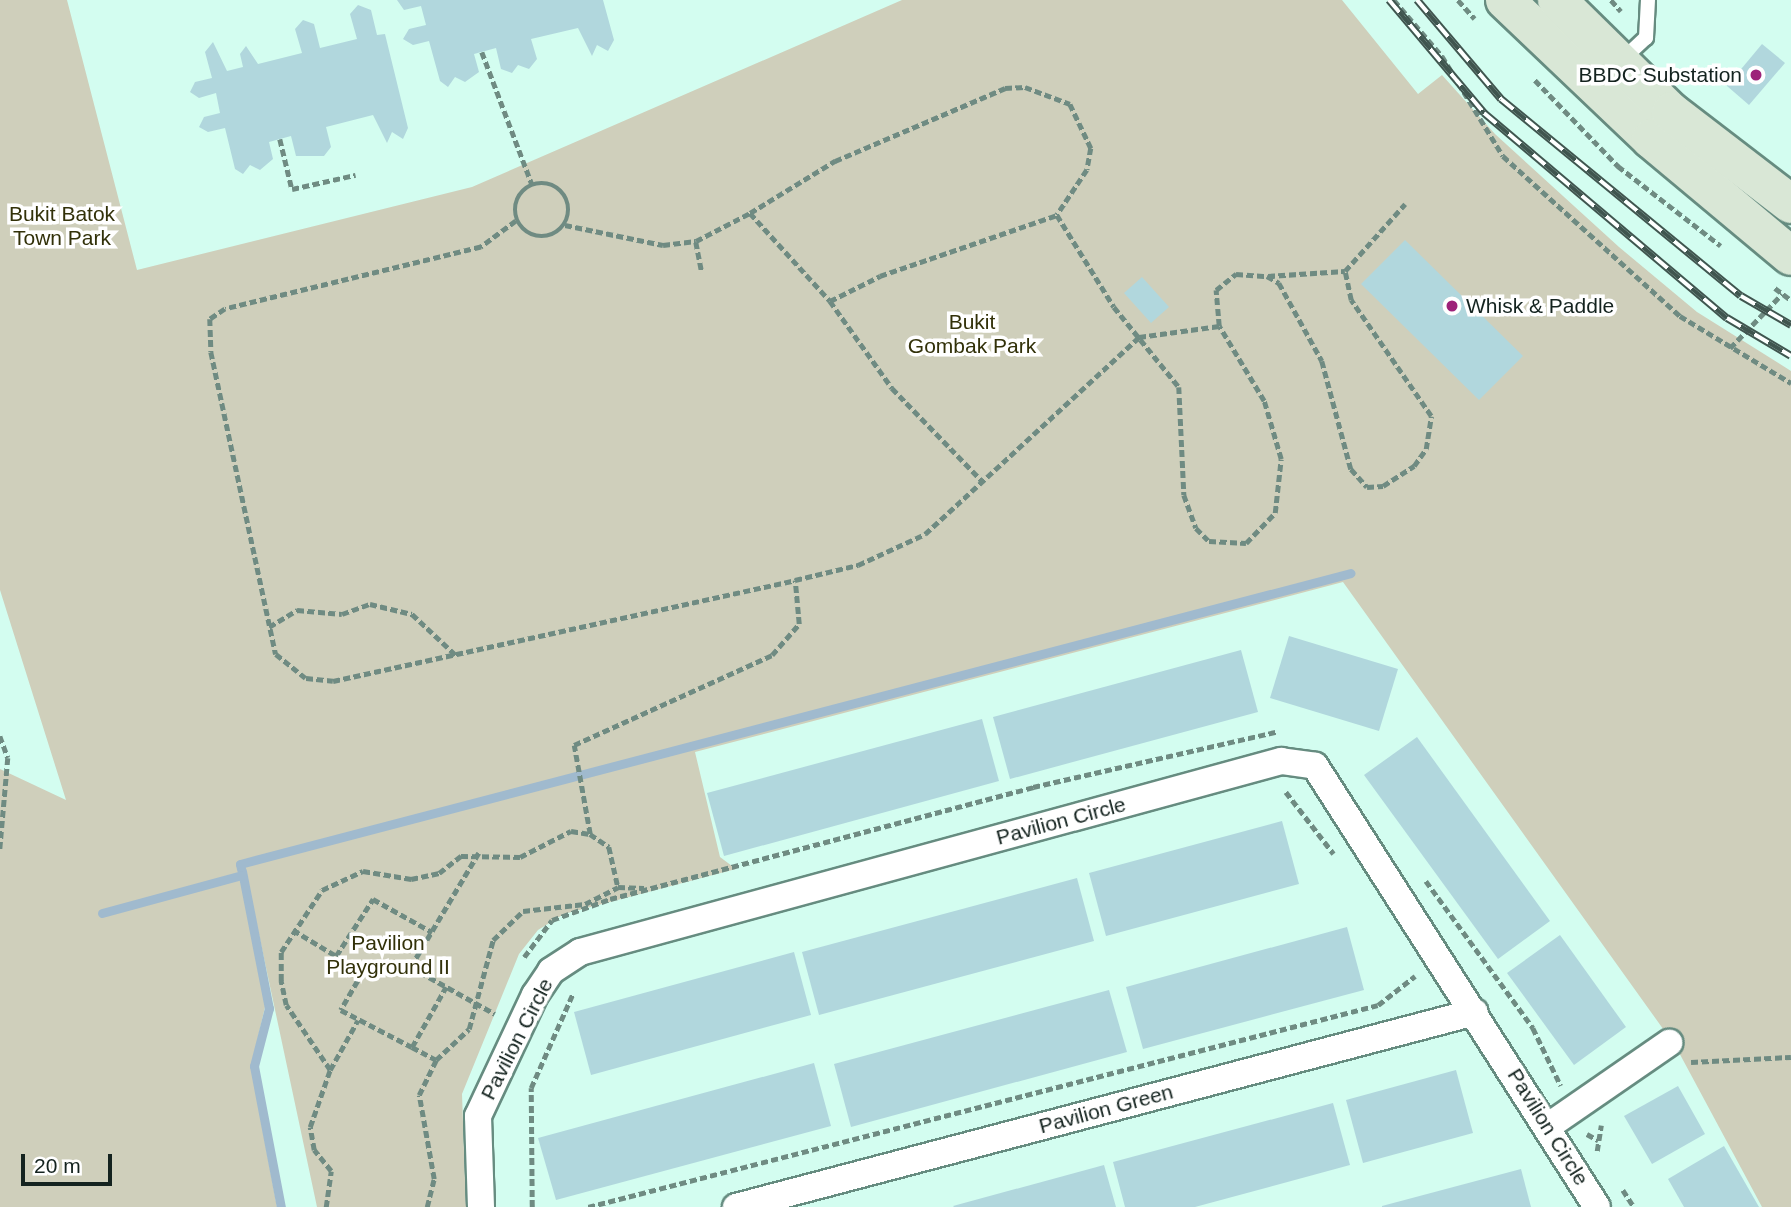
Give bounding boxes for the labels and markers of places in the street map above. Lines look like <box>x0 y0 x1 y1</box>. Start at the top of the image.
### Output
place label: BBDC Substation <box>1579 62 1742 88</box>
marker: BBDC Substation <box>1748 67 1764 83</box>
place label: Whisk & Paddle <box>1466 293 1614 319</box>
marker: Whisk & Paddle <box>1444 298 1460 314</box>

